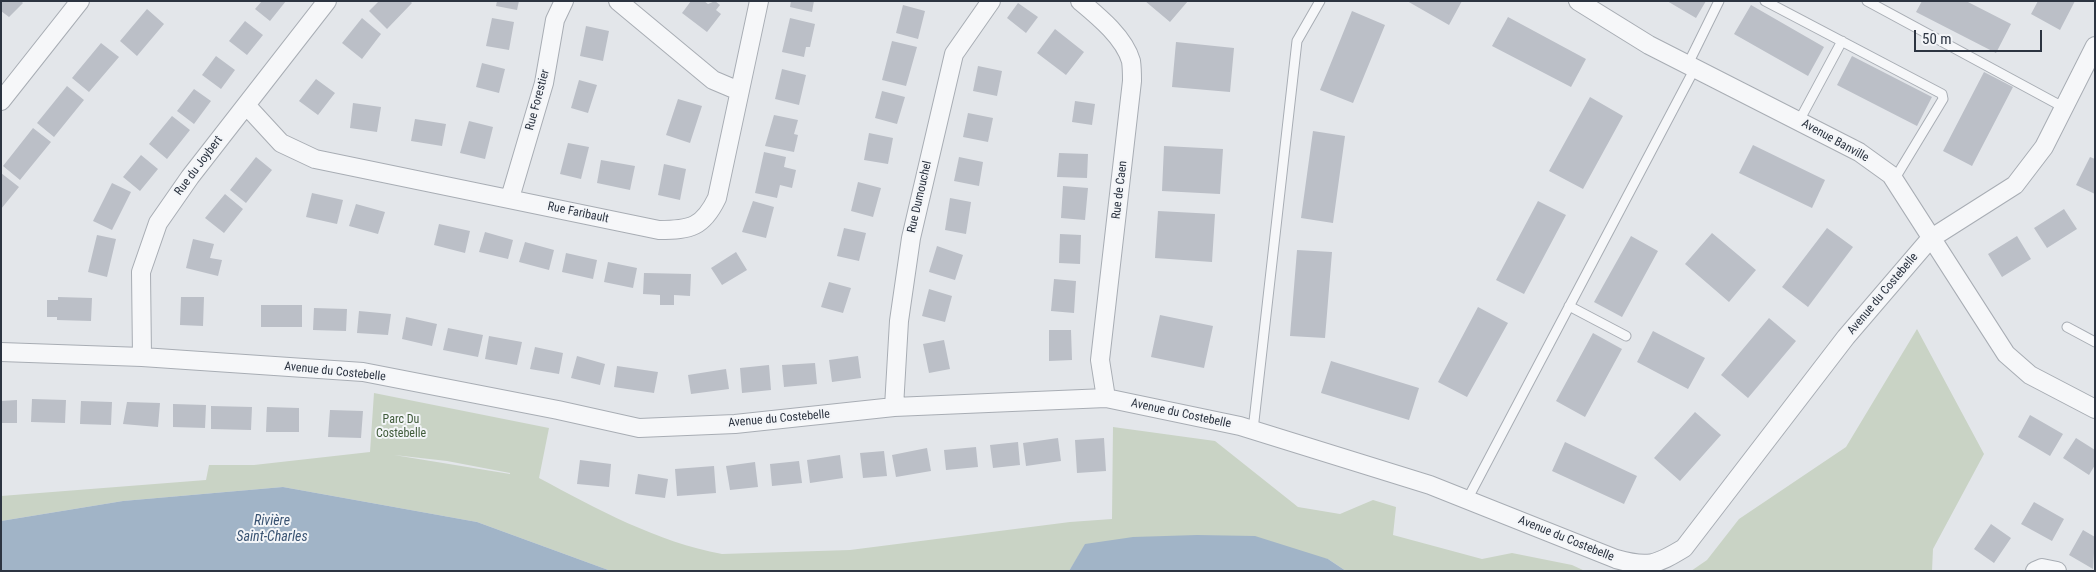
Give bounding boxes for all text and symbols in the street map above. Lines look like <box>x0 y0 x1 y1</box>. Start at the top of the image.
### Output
scale bar <box>1916 20 2044 52</box>
text: 50 m <box>1922 30 1952 48</box>
street label: Rue Forestier <box>523 68 553 132</box>
street label: Avenue Banville <box>1799 117 1871 165</box>
street label: Rue du Joybert <box>172 133 226 199</box>
street label: Rue Dumouchel <box>905 159 935 235</box>
street label: Rue de Caen <box>1109 160 1131 220</box>
street label: Rue Faribault <box>546 200 610 226</box>
street label: Avenue du Costebelle <box>1845 250 1921 338</box>
street label: Avenue du Costebelle <box>284 360 386 384</box>
street label: Avenue du Costebelle <box>1130 396 1232 432</box>
street label: Avenue du Costebelle <box>728 407 830 431</box>
park label: Parc Du Costebelle <box>376 413 426 441</box>
water label: Rivière Saint-Charles <box>236 513 308 546</box>
street label: Avenue du Costebelle <box>1516 513 1616 565</box>

